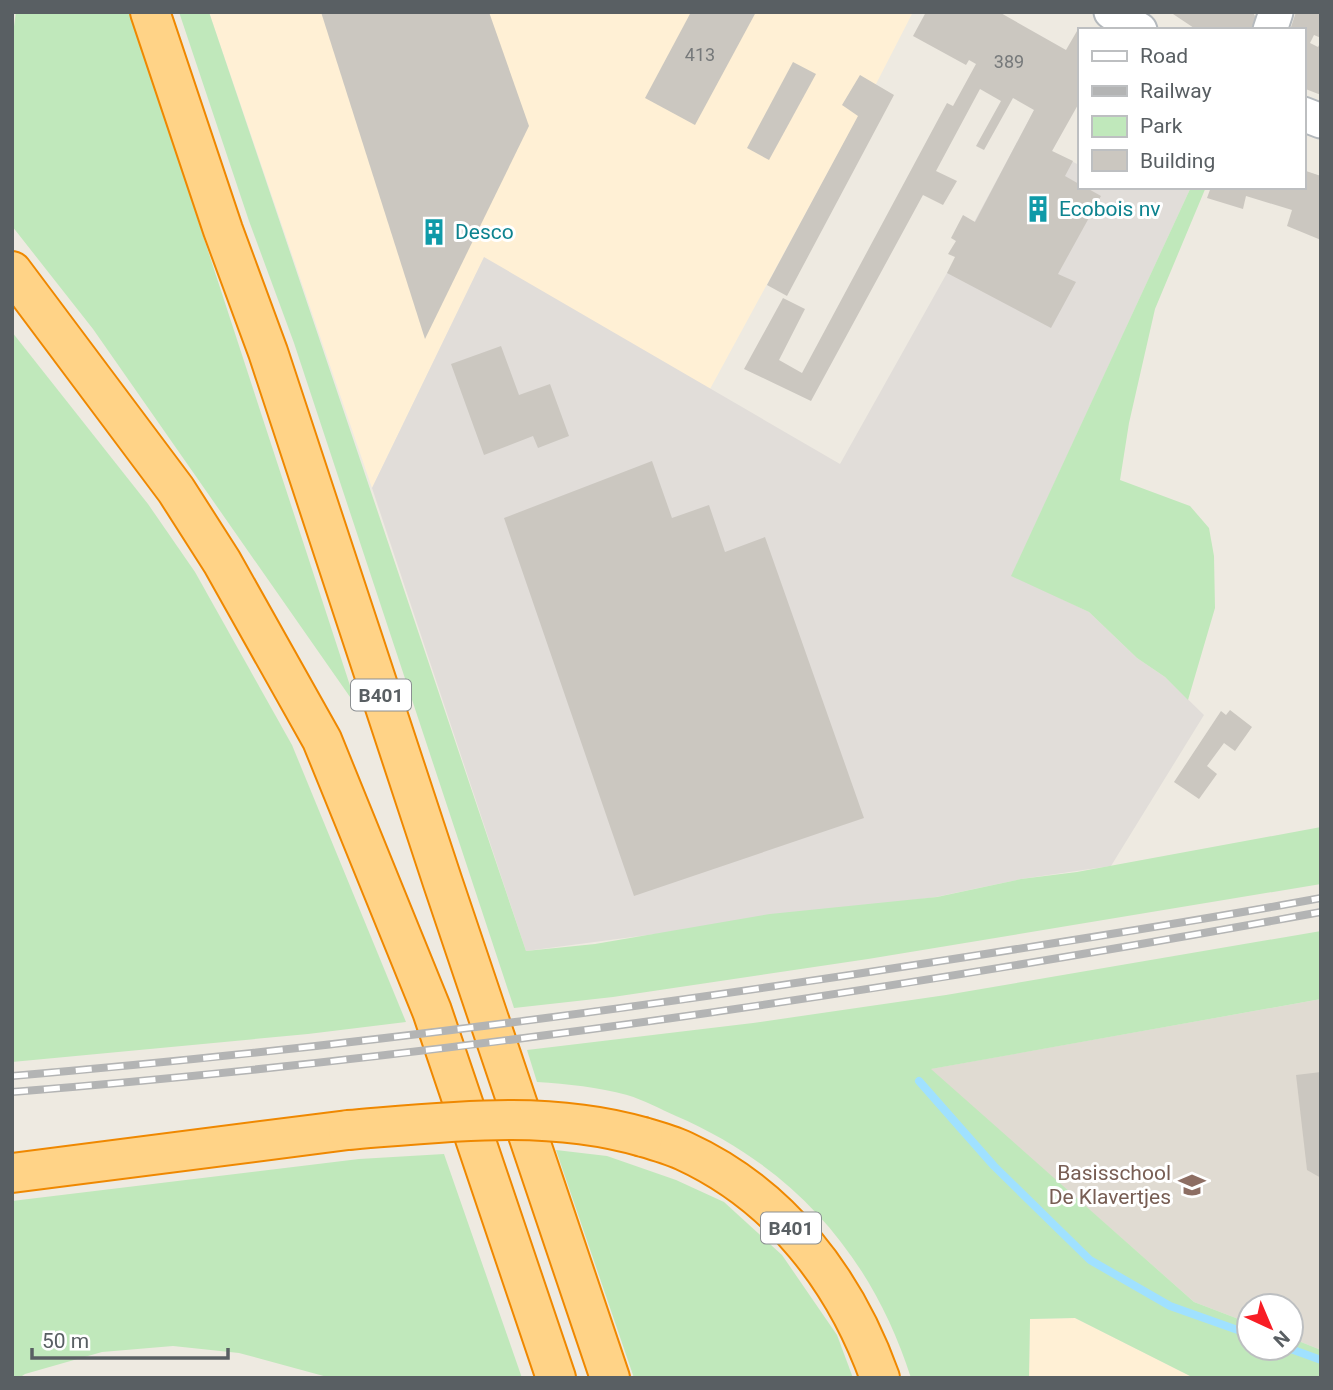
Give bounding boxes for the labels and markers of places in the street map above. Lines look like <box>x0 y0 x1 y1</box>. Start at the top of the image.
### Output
building icon: Ecobois nv <box>1023 194 1053 224</box>
place label: Ecobois nv <box>1059 197 1160 221</box>
building icon: Desco <box>419 217 449 247</box>
place label: Desco <box>455 220 514 244</box>
place label: Basisschool De Klavertjes <box>1049 1161 1171 1209</box>
school or university icon: Basisschool De Klavertjes <box>1177 1170 1207 1200</box>

